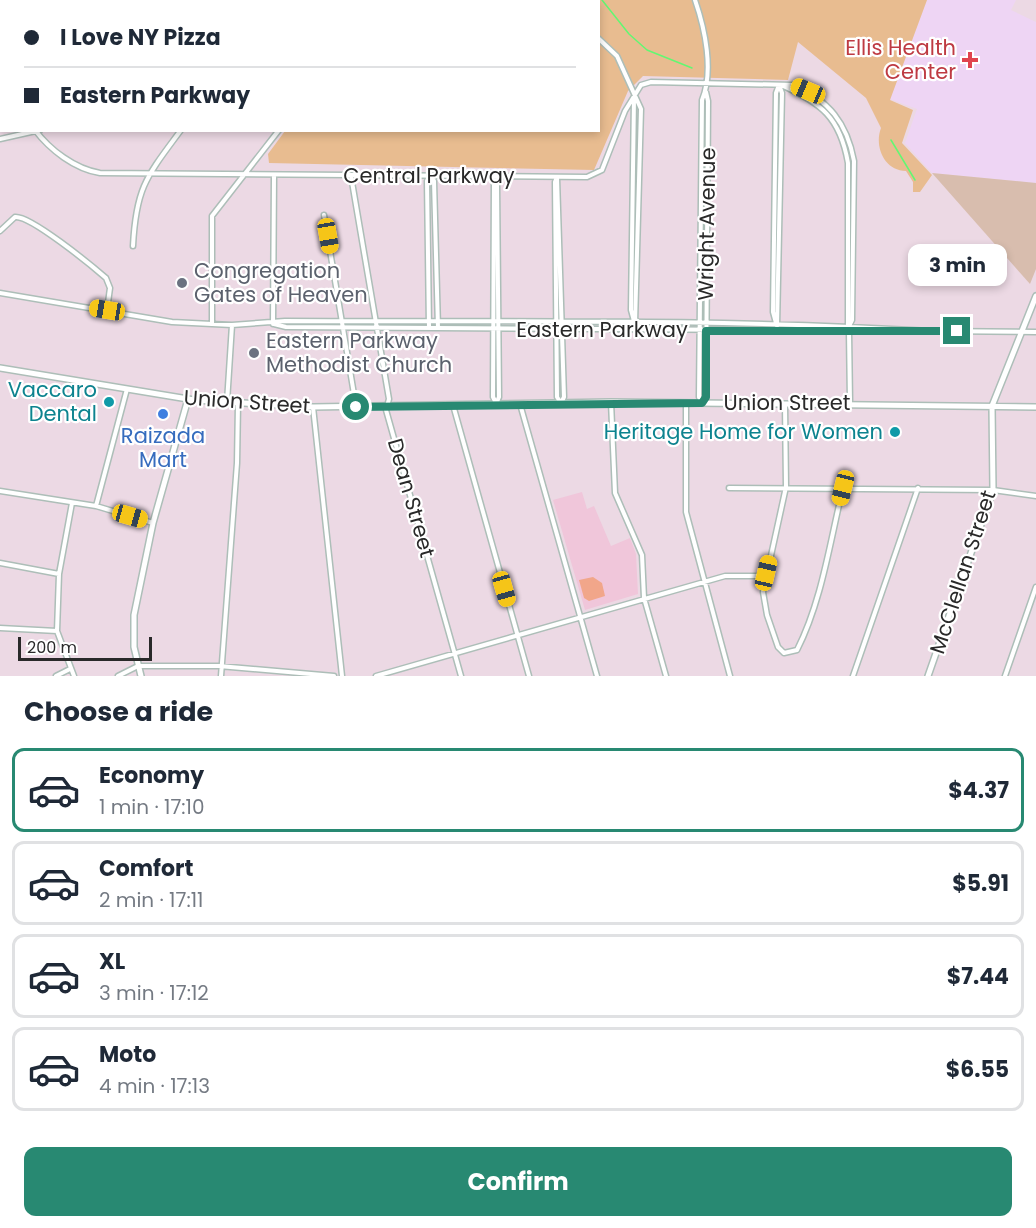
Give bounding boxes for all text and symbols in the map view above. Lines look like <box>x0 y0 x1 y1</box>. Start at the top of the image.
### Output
text: I Love NY Pizza <box>60 22 221 53</box>
place label: Ellis Health Center <box>845 33 956 86</box>
marker: Ellis Health Center <box>961 51 979 69</box>
car <box>788 76 828 106</box>
text: Eastern Parkway <box>60 80 250 111</box>
street label: Wright Avenue <box>691 147 722 301</box>
street label: Central Parkway <box>343 161 515 190</box>
car <box>316 217 340 255</box>
callout: 3 min <box>908 244 1006 286</box>
text: 3 min <box>929 251 986 279</box>
place label: Congregation Gates of Heaven <box>194 256 368 309</box>
marker: Congregation Gates of Heaven <box>175 276 189 290</box>
car <box>88 298 126 322</box>
street label: Eastern Parkway <box>516 315 688 344</box>
route end <box>943 317 970 344</box>
place label: Eastern Parkway Methodist Church <box>266 326 452 379</box>
marker: Eastern Parkway Methodist Church <box>247 346 261 360</box>
place label: Vaccaro Dental <box>8 375 97 428</box>
street label: Union Street <box>183 383 311 420</box>
street label: Union Street <box>724 388 850 417</box>
route start <box>342 393 369 420</box>
marker: Vaccaro Dental <box>102 395 116 409</box>
marker: Raizada Mart <box>156 407 170 421</box>
place label: Heritage Home for Women <box>604 417 883 446</box>
place label: Raizada Mart <box>121 421 205 474</box>
marker: Heritage Home for Women <box>888 425 902 439</box>
street label: Dean Street <box>381 435 442 561</box>
car <box>830 468 856 508</box>
street label: McClellan Street <box>922 486 1003 657</box>
car <box>110 502 150 530</box>
car <box>753 553 779 593</box>
car <box>490 569 518 609</box>
scale bar <box>18 634 152 662</box>
text: 200 m <box>27 636 77 659</box>
text: Choose a ride <box>24 693 213 730</box>
text: Economy <box>99 760 204 791</box>
icon: car <box>27 763 81 817</box>
text: $4.37 <box>948 775 1009 806</box>
text: 1 min · 17:10 <box>99 793 205 821</box>
text: Comfort <box>99 853 193 884</box>
icon: car <box>27 856 81 910</box>
text: $5.91 <box>952 868 1009 899</box>
text: 2 min · 17:11 <box>99 886 203 914</box>
text: XL <box>99 946 125 977</box>
icon: car <box>27 949 81 1003</box>
text: $7.44 <box>947 961 1009 992</box>
text: 3 min · 17:12 <box>99 979 209 1007</box>
text: Moto <box>99 1039 156 1070</box>
icon: car <box>27 1042 81 1096</box>
text: $6.55 <box>946 1054 1009 1085</box>
text: 4 min · 17:13 <box>99 1072 210 1100</box>
button: Confirm <box>24 1147 1012 1216</box>

